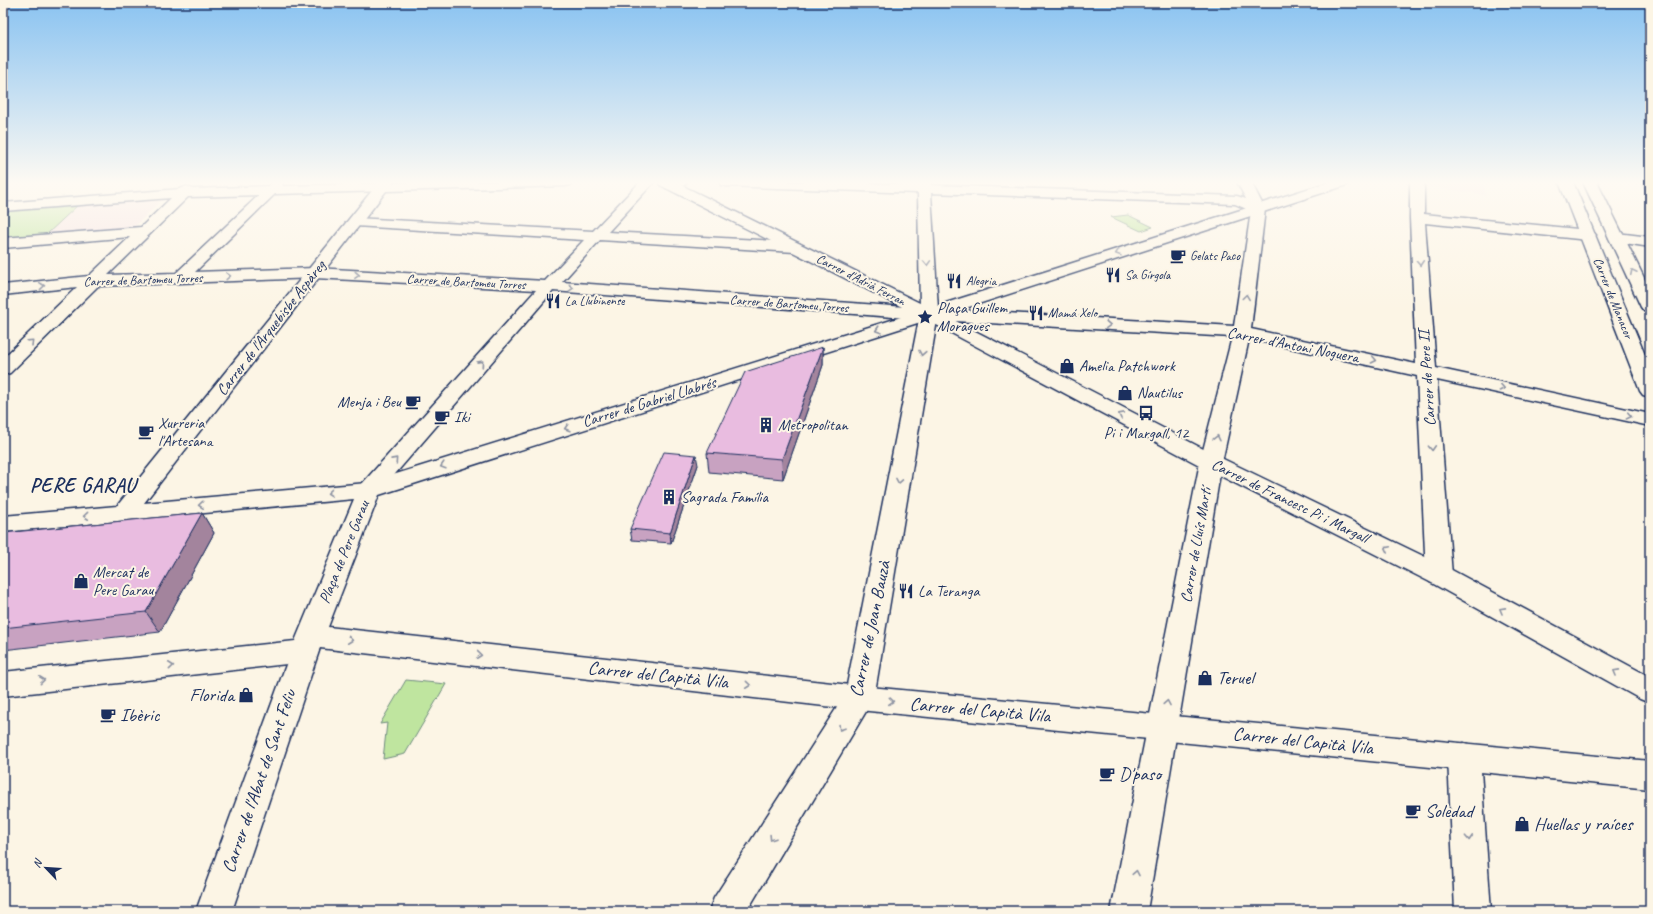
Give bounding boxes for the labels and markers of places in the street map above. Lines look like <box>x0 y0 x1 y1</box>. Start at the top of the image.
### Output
cafe icon: Gelats Paco <box>1169 247 1187 265</box>
place label: Gelats Paco <box>1190 248 1241 264</box>
restaurant icon: Sa Gírgola <box>1104 266 1122 284</box>
place label: Sa Gírgola <box>1125 267 1171 283</box>
restaurant icon: Alegria <box>945 272 963 290</box>
place label: Alegria <box>966 273 998 289</box>
restaurant icon: La Llubinense <box>544 292 562 310</box>
place label: La Llubinense <box>565 293 625 309</box>
place label: Plaça Guillem Moragues <box>937 298 1008 336</box>
restaurant icon: Mamá Xelo <box>1027 304 1045 322</box>
place label: Mamá Xelo <box>1048 305 1098 321</box>
place icon: Plaça Guillem Moragues <box>916 308 934 326</box>
place label: Amelia Patchwork <box>1079 356 1176 376</box>
shop icon: Amelia Patchwork <box>1058 357 1076 375</box>
place label: Nautilus <box>1137 383 1183 403</box>
shop icon: Nautilus <box>1116 384 1134 402</box>
place label: Menja i Beu <box>337 392 402 412</box>
cafe icon: Menja i Beu <box>404 393 422 411</box>
bus stop icon: Pi i Margall, 12 <box>1137 404 1155 422</box>
place label: Iki <box>454 407 472 427</box>
cafe icon: Iki <box>433 408 451 426</box>
place label: Xurreria l'Artesana <box>158 413 214 451</box>
place label: Metropolitan <box>778 415 849 435</box>
building icon: Metropolitan <box>757 416 775 434</box>
cafe icon: Xurreria l'Artesana <box>137 423 155 441</box>
place label: Pi i Margall, 12 <box>1104 423 1190 443</box>
place label: Sagrada Família <box>681 487 770 507</box>
building icon: Sagrada Família <box>660 488 678 506</box>
place label: Mercat de Pere Garau <box>93 562 154 600</box>
shop icon: Mercat de Pere Garau <box>72 572 90 590</box>
place label: La Teranga <box>918 581 980 601</box>
restaurant icon: La Teranga <box>897 582 915 600</box>
place label: Teruel <box>1217 666 1257 690</box>
shop icon: Teruel <box>1196 669 1214 687</box>
place label: Florida <box>189 683 236 707</box>
shop icon: Florida <box>237 686 255 704</box>
place label: Ibèric <box>120 703 161 727</box>
cafe icon: Ibèric <box>99 706 117 724</box>
place label: D'paso <box>1119 762 1163 786</box>
cafe icon: D'paso <box>1098 765 1116 783</box>
place label: Soledad <box>1425 799 1475 823</box>
cafe icon: Soledad <box>1404 802 1422 820</box>
place label: Huellas y raíces <box>1534 812 1634 836</box>
shop icon: Huellas y raíces <box>1513 815 1531 833</box>

